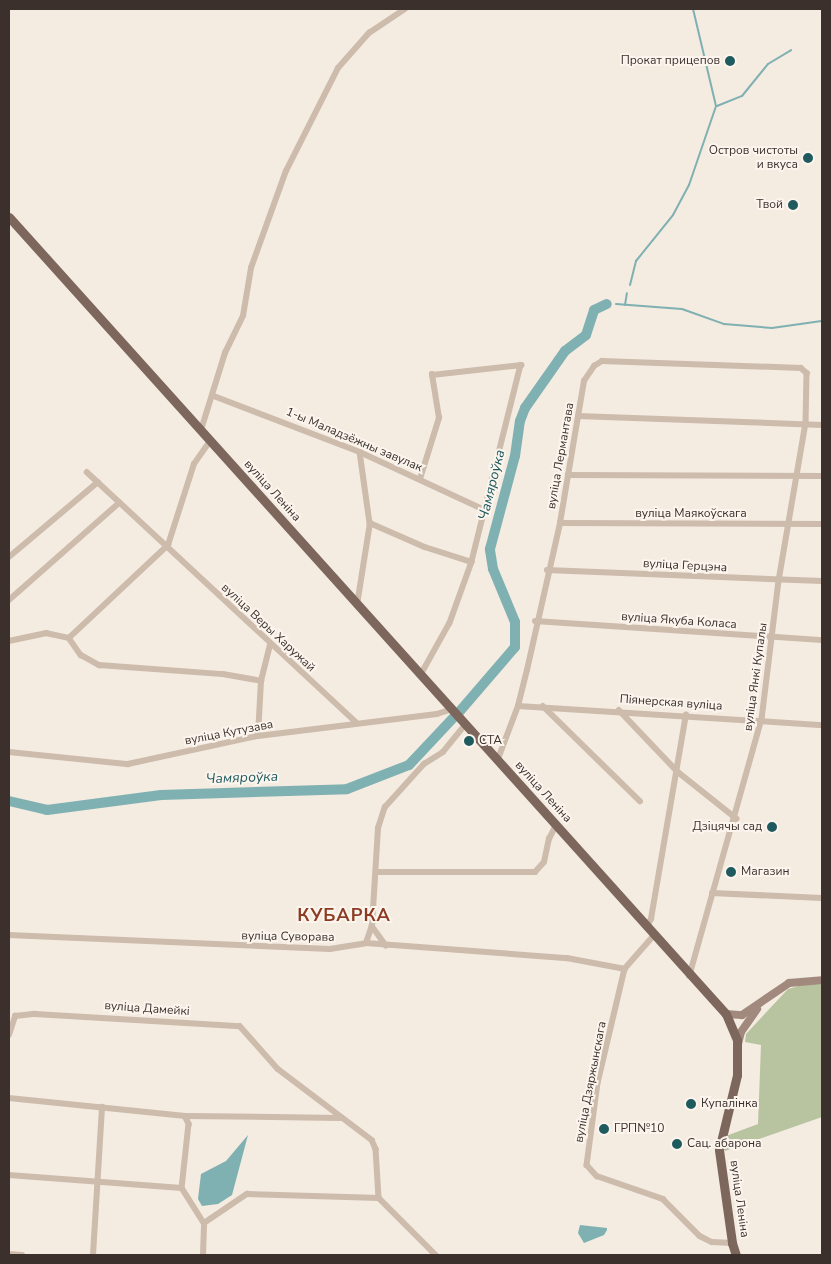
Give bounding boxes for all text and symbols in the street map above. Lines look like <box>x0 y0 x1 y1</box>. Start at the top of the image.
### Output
place label: Прокат прицепов <box>621 54 720 68</box>
marker: Прокат прицепов <box>724 55 736 67</box>
place label: Остров чистоты и вкуса <box>709 144 798 172</box>
marker: Остров чистоты и вкуса <box>802 152 814 164</box>
place label: Твой <box>756 198 783 212</box>
marker: Твой <box>787 199 799 211</box>
street label: вуліца Лермантава <box>545 402 577 510</box>
street label: 1-ы Маладзёжны завулак <box>284 405 424 475</box>
water label: Чамяроўка <box>475 448 509 522</box>
street label: вуліца Леніна <box>241 457 303 525</box>
street label: вуліца Маякоўскага <box>635 507 747 521</box>
street label: вуліца Герцэна <box>643 557 727 575</box>
street label: вуліца Веры Харужай <box>218 581 318 675</box>
street label: вуліца Якуба Коласа <box>621 610 737 632</box>
street label: вуліца Янкі Купалы <box>741 622 771 732</box>
street label: Піянерская вуліца <box>619 692 723 714</box>
street label: вуліца Кутузава <box>184 717 274 749</box>
place label: СТА <box>479 734 502 748</box>
marker: СТА <box>463 735 475 747</box>
street label: вуліца Леніна <box>512 758 574 826</box>
water label: Чамяроўка <box>206 768 278 788</box>
place label: Дзіцячы сад <box>692 820 762 834</box>
marker: Дзіцячы сад <box>766 821 778 833</box>
place label: Магазин <box>741 865 789 879</box>
marker: Магазин <box>725 866 737 878</box>
district label: КУБАРКА <box>296 904 392 926</box>
street label: вуліца Суворава <box>241 929 335 945</box>
street label: вуліца Дамейкі <box>104 999 190 1019</box>
street label: вуліца Дзяржынскага <box>572 1020 610 1144</box>
place label: Купалінка <box>701 1097 758 1111</box>
marker: Купалінка <box>685 1098 697 1110</box>
place label: ГРП№10 <box>614 1122 665 1136</box>
marker: ГРП№10 <box>598 1123 610 1135</box>
place label: Сац. абарона <box>687 1137 762 1151</box>
marker: Сац. абарона <box>671 1138 683 1150</box>
street label: вуліца Леніна <box>726 1159 752 1239</box>

